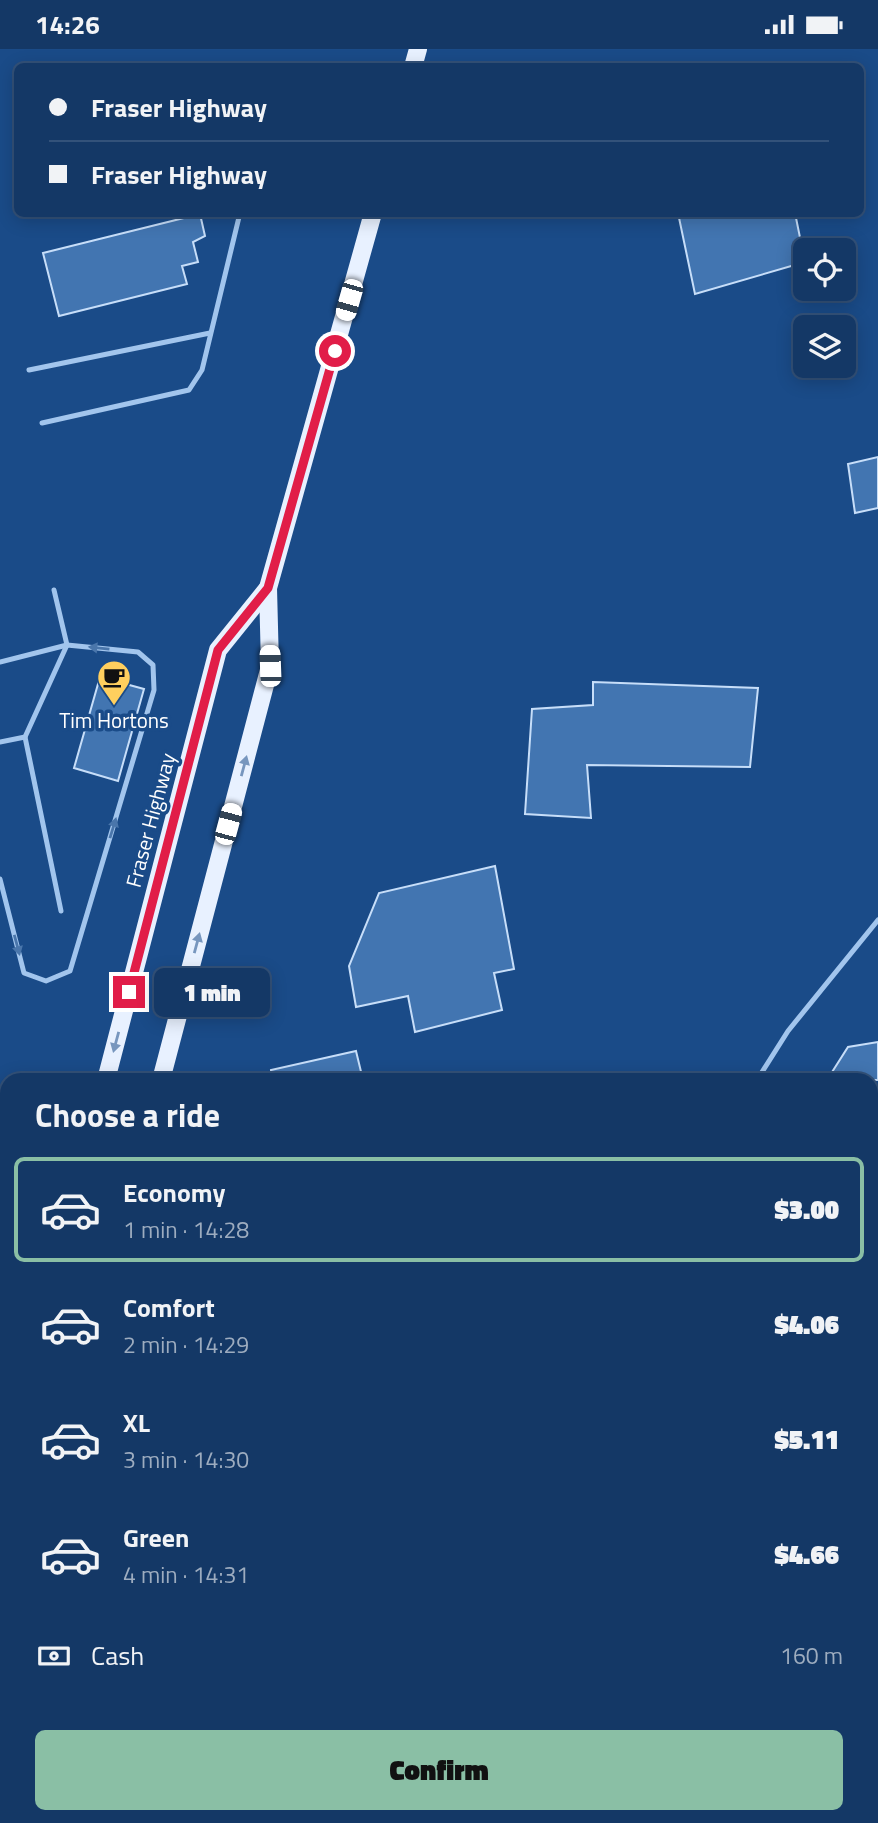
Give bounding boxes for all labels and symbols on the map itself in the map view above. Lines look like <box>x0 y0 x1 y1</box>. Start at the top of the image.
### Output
car <box>334 277 365 323</box>
route start <box>319 335 351 367</box>
one-way arrow <box>88 643 110 654</box>
car <box>259 645 282 687</box>
cafe icon: Tim Hortons <box>95 658 133 707</box>
place label: Tim Hortons <box>59 704 169 736</box>
street label: Fraser Highway <box>117 749 183 891</box>
one-way arrow <box>239 755 250 777</box>
car <box>213 801 244 847</box>
one-way arrow <box>108 817 118 838</box>
one-way arrow <box>192 932 203 954</box>
one-way arrow <box>12 934 23 956</box>
callout: 1 min <box>154 967 269 1017</box>
route end <box>113 976 145 1008</box>
one-way arrow <box>110 1031 121 1053</box>

